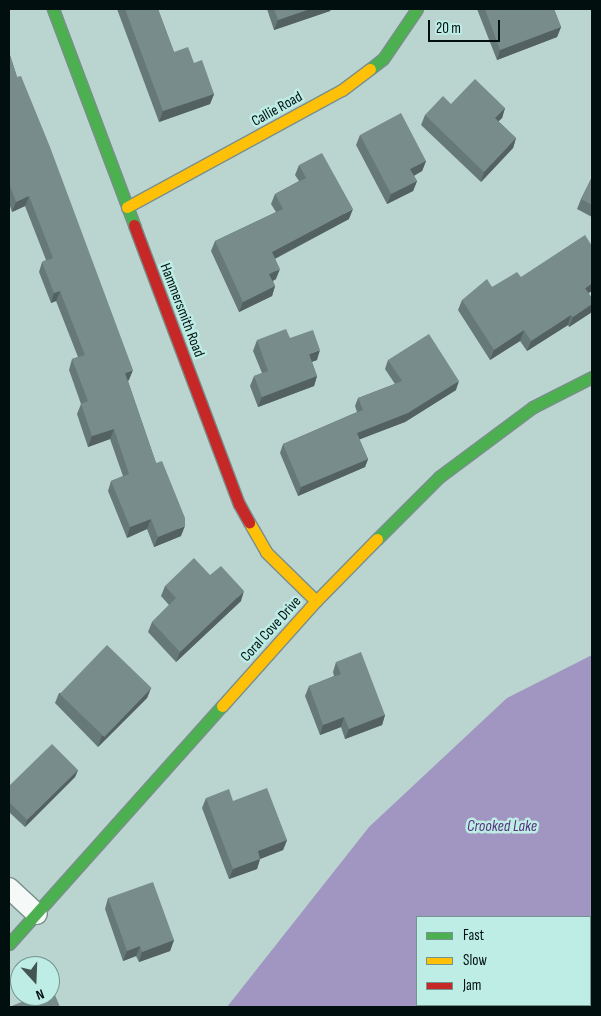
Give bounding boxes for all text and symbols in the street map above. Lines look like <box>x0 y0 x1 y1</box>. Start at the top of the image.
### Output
scale bar <box>431 10 504 42</box>
text: 20 m <box>436 19 461 38</box>
street label: Callie Road <box>249 88 305 130</box>
street label: Hammersmith Road <box>156 261 208 359</box>
street label: Coral Cove Drive <box>237 593 305 665</box>
water label: Crooked Lake <box>467 817 537 837</box>
legend <box>416 916 591 1006</box>
text: Fast <box>463 926 484 945</box>
text: Slow <box>463 951 487 970</box>
north arrow <box>10 956 60 1006</box>
text: Jam <box>463 976 481 995</box>
text: N <box>34 985 46 1004</box>

